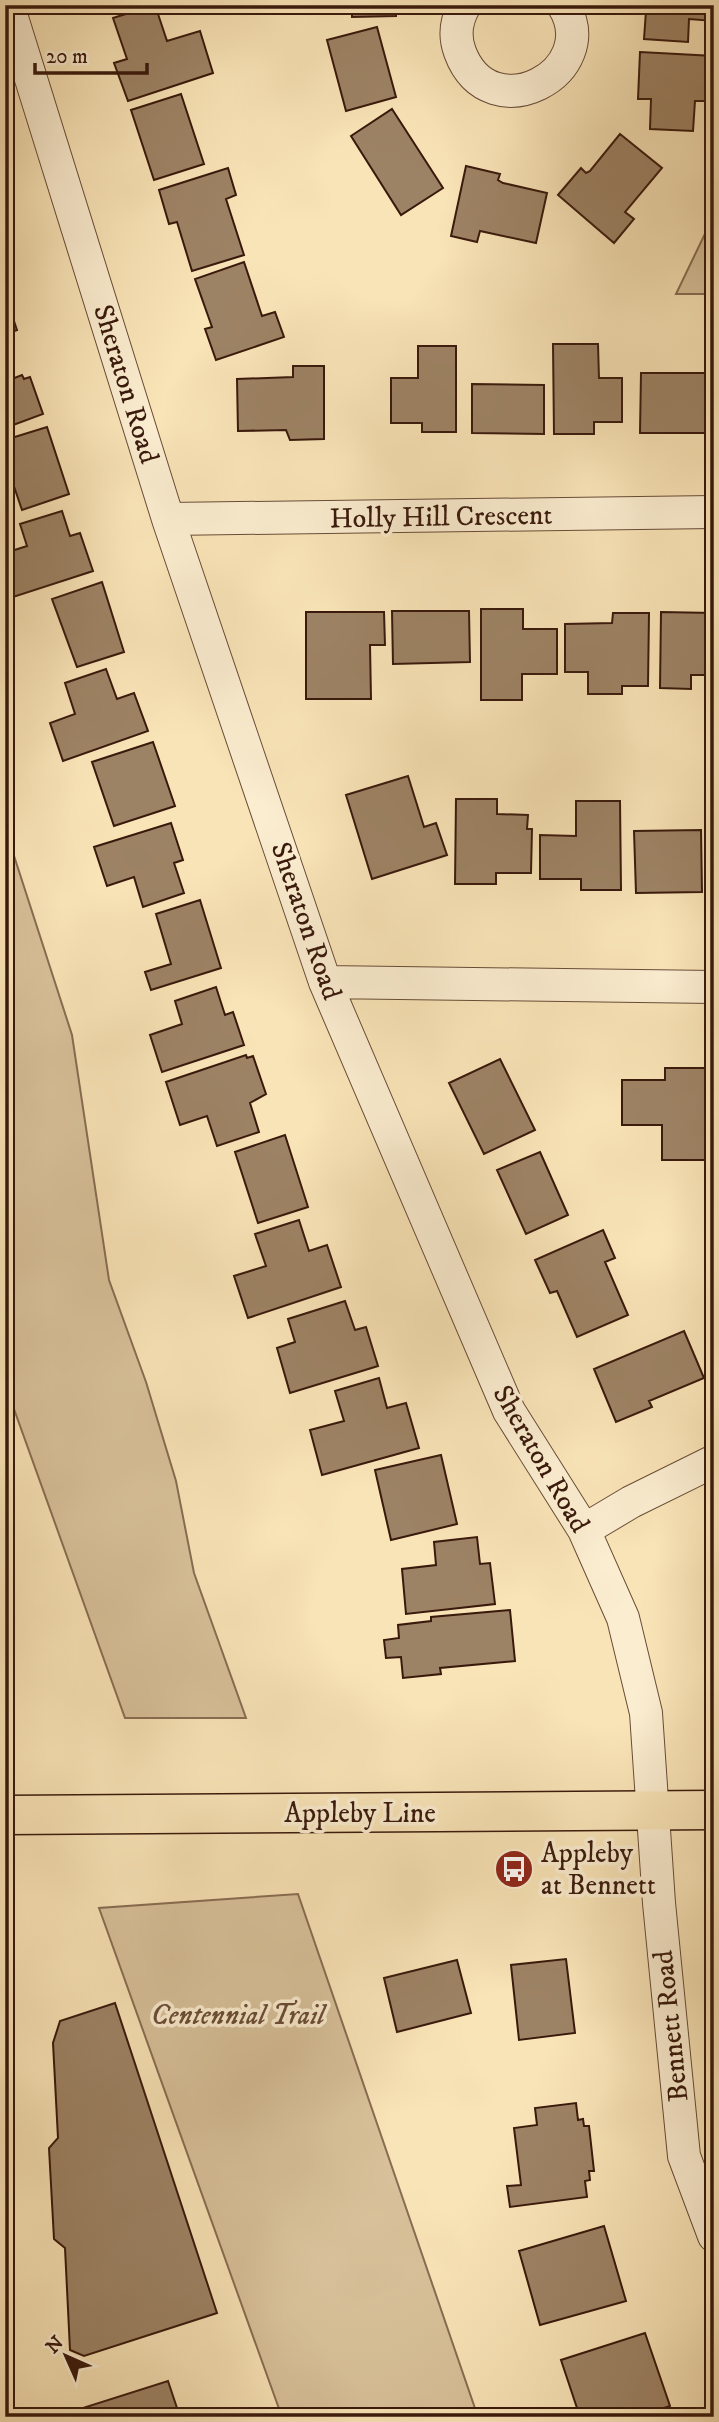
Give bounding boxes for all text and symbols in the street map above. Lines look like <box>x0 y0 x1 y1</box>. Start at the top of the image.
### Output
scale bar <box>35 32 147 76</box>
text: 20 m <box>46 44 88 70</box>
street label: Sheraton Road <box>85 300 167 468</box>
street label: Holly Hill Crescent <box>329 498 553 536</box>
street label: Sheraton Road <box>263 838 349 1004</box>
street label: Sheraton Road <box>485 1379 597 1539</box>
street label: Appleby Line <box>284 1796 436 1831</box>
place label: Appleby at Bennett <box>541 1836 656 1903</box>
bus stop icon: Appleby at Bennett <box>493 1848 535 1890</box>
street label: Bennett Road <box>646 1949 696 2103</box>
park label: Centennial Trail <box>151 1998 328 2033</box>
north arrow <box>32 2320 102 2390</box>
text: N <box>41 2331 69 2359</box>

